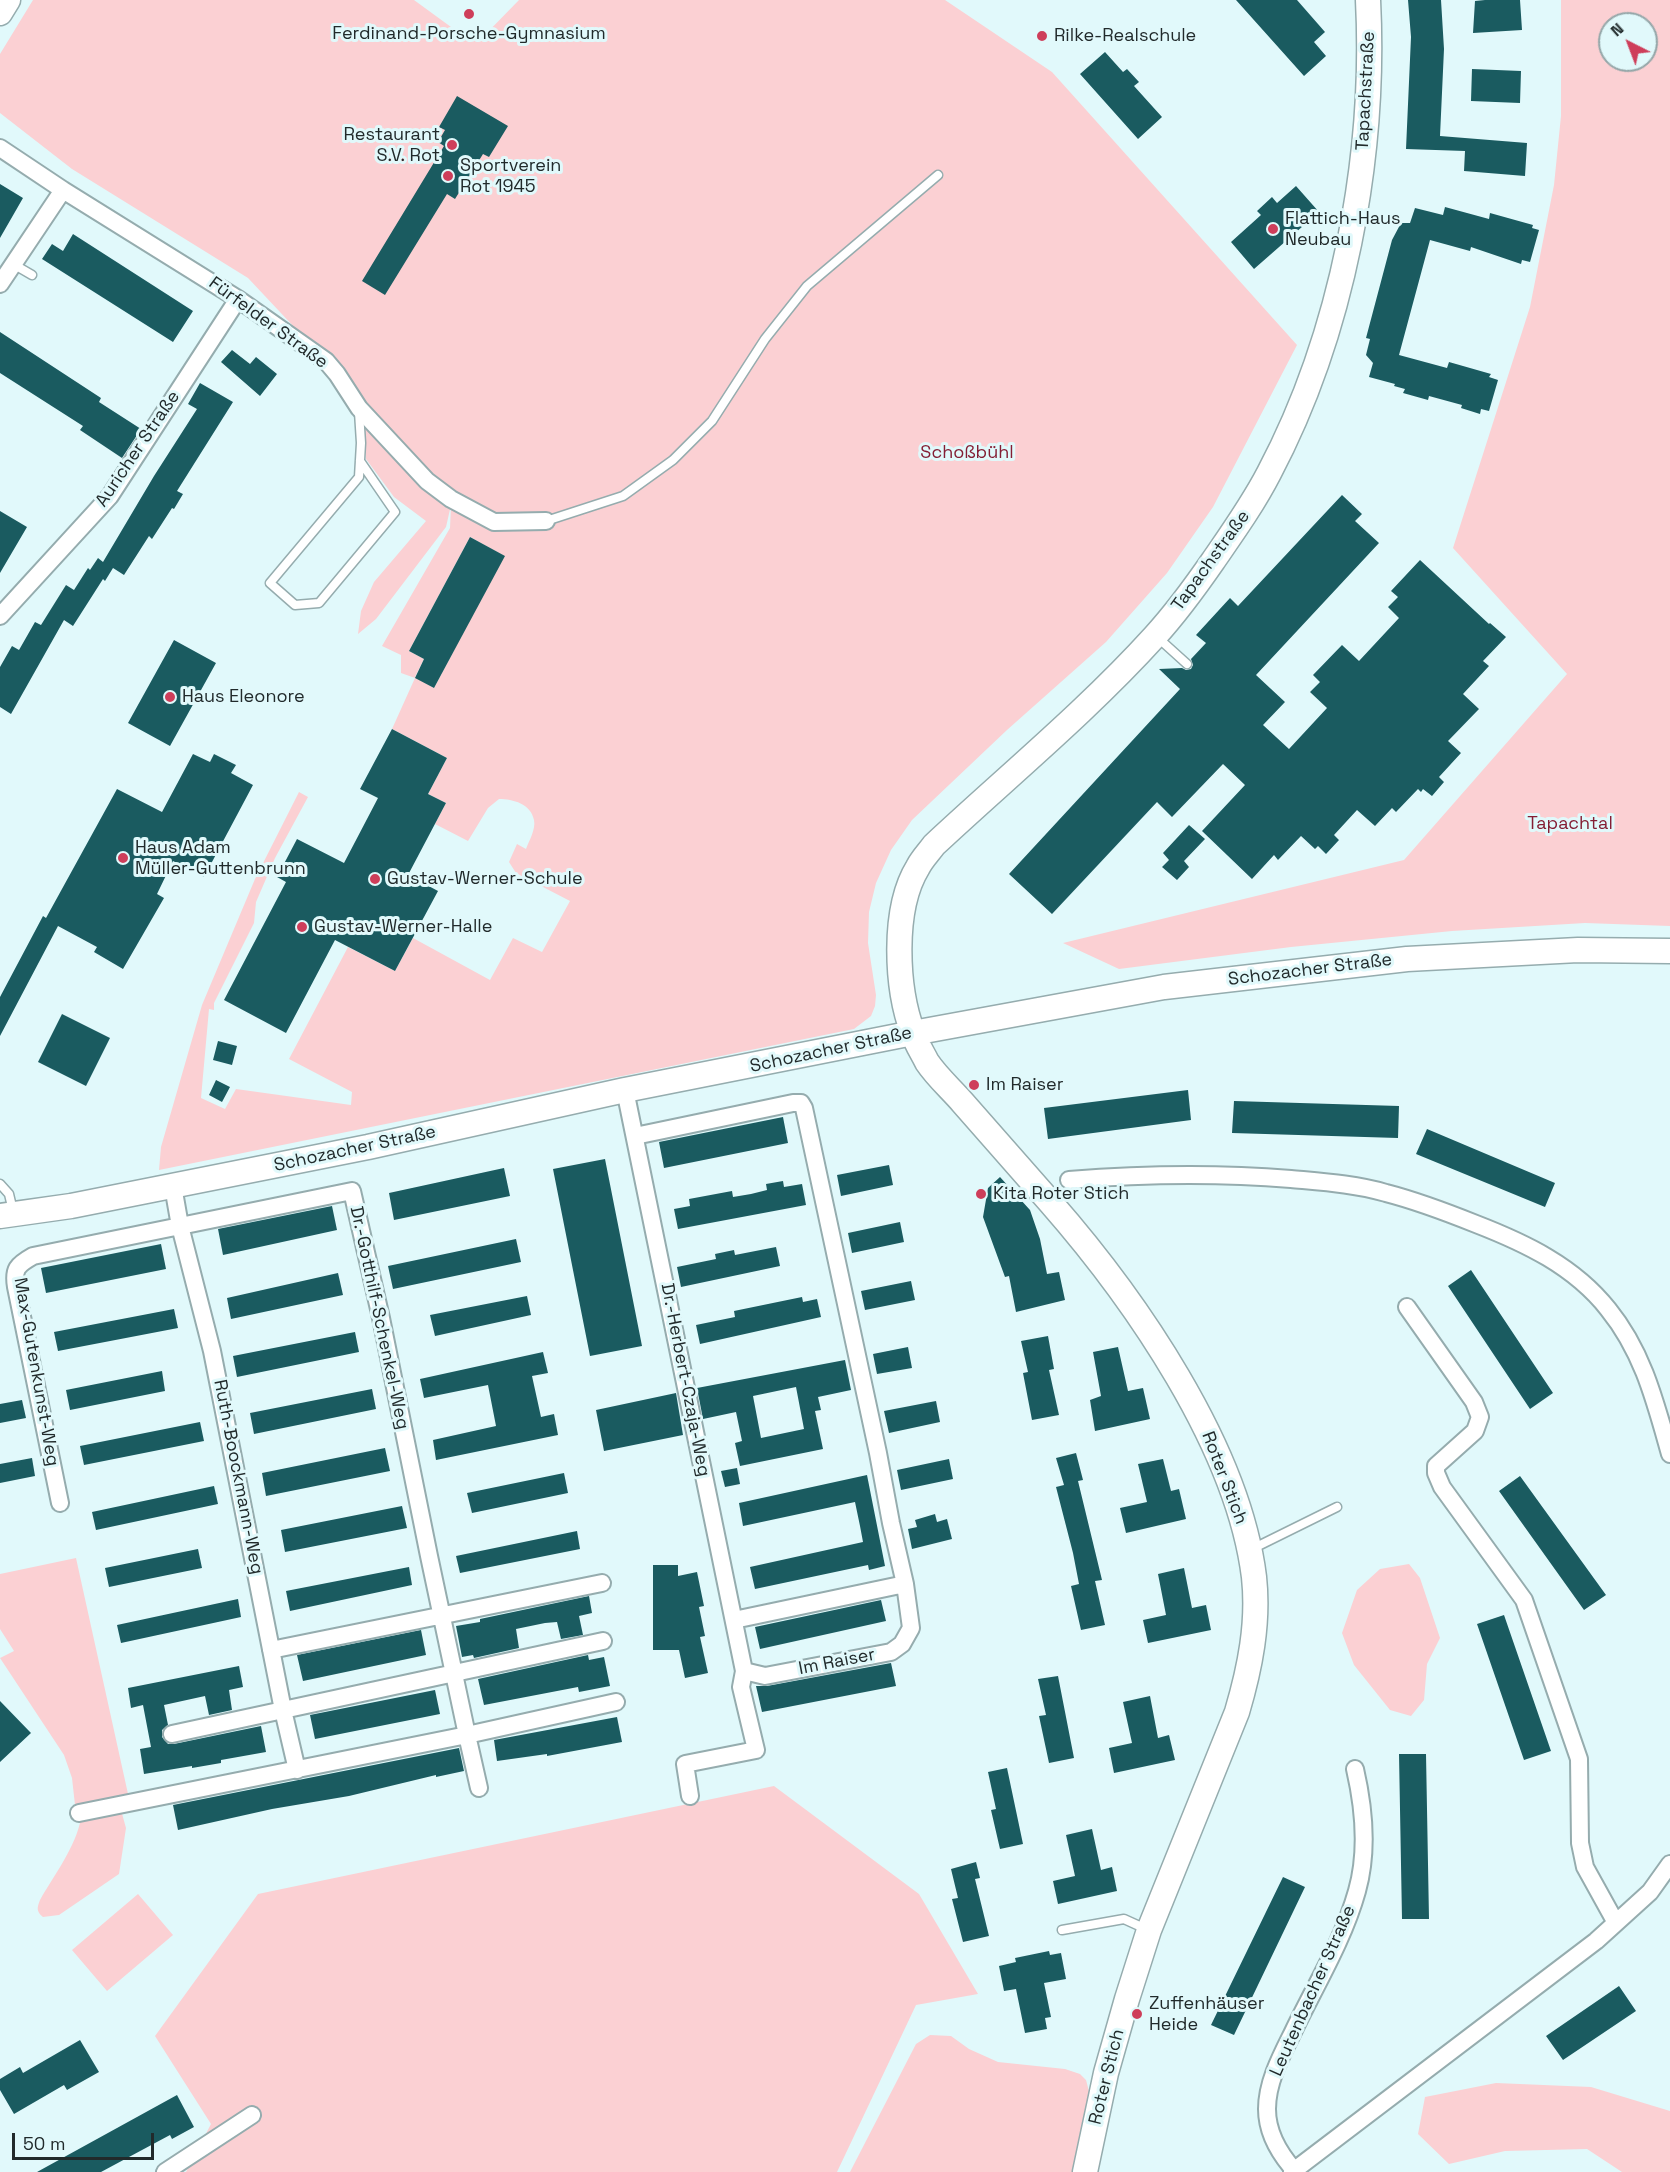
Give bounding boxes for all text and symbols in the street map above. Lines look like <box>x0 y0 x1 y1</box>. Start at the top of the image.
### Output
marker: Ferdinand-Porsche-Gymnasium <box>462 7 476 21</box>
north arrow <box>1598 12 1658 72</box>
text: N <box>1606 18 1628 41</box>
place label: Ferdinand-Porsche-Gymnasium <box>332 23 606 45</box>
place label: Rilke-Realschule <box>1054 25 1196 47</box>
marker: Rilke-Realschule <box>1035 29 1049 43</box>
street label: Tapachstraße <box>1352 31 1380 151</box>
place label: Restaurant S.V. Rot <box>343 124 440 166</box>
marker: Restaurant S.V. Rot <box>445 138 459 152</box>
place label: Sportverein Rot 1945 <box>460 155 561 198</box>
marker: Sportverein Rot 1945 <box>441 169 455 183</box>
place label: Flattich-Haus Neubau <box>1285 208 1400 250</box>
marker: Flattich-Haus Neubau <box>1266 222 1280 236</box>
street label: Fürfelder Straße <box>204 273 332 373</box>
street label: Auricher Straße <box>91 387 185 511</box>
park label: Schoßbühl <box>920 442 1014 464</box>
street label: Tapachstraße <box>1167 506 1255 616</box>
place label: Haus Eleonore <box>182 686 305 708</box>
marker: Haus Eleonore <box>163 690 177 704</box>
park label: Tapachtal <box>1527 813 1613 835</box>
place label: Haus Adam Müller-Guttenbrunn <box>135 837 306 880</box>
marker: Haus Adam Müller-Guttenbrunn <box>116 851 130 865</box>
place label: Gustav-Werner-Schule <box>387 868 583 890</box>
marker: Gustav-Werner-Schule <box>368 872 382 886</box>
place label: Gustav-Werner-Halle <box>314 916 492 938</box>
marker: Gustav-Werner-Halle <box>295 920 309 934</box>
street label: Schozacher Straße <box>1227 949 1393 991</box>
street label: Schozacher Straße <box>748 1022 914 1078</box>
place label: Im Raiser <box>986 1074 1064 1096</box>
marker: Im Raiser <box>967 1078 981 1092</box>
street label: Schozacher Straße <box>272 1121 438 1177</box>
place label: Kita Roter Stich <box>993 1183 1129 1205</box>
marker: Kita Roter Stich <box>974 1187 988 1201</box>
street label: Dr.-Gotthilf-Schenkel-Weg <box>345 1205 413 1431</box>
street label: Max-Gutenkunst-Weg <box>9 1276 63 1468</box>
street label: Dr.-Herbert-Czaja-Weg <box>656 1282 714 1478</box>
street label: Ruth-Boockmann-Weg <box>209 1378 267 1576</box>
street label: Roter Stich <box>1196 1429 1252 1527</box>
street label: Im Raiser <box>797 1644 877 1680</box>
street label: Leutenbacher Straße <box>1266 1902 1360 2080</box>
place label: Zuffenhäuser Heide <box>1149 1993 1264 2036</box>
marker: Zuffenhäuser Heide <box>1130 2007 1144 2021</box>
street label: Roter Stich <box>1085 2027 1129 2127</box>
scale bar <box>15 2121 158 2159</box>
text: 50 m <box>23 2132 65 2155</box>

